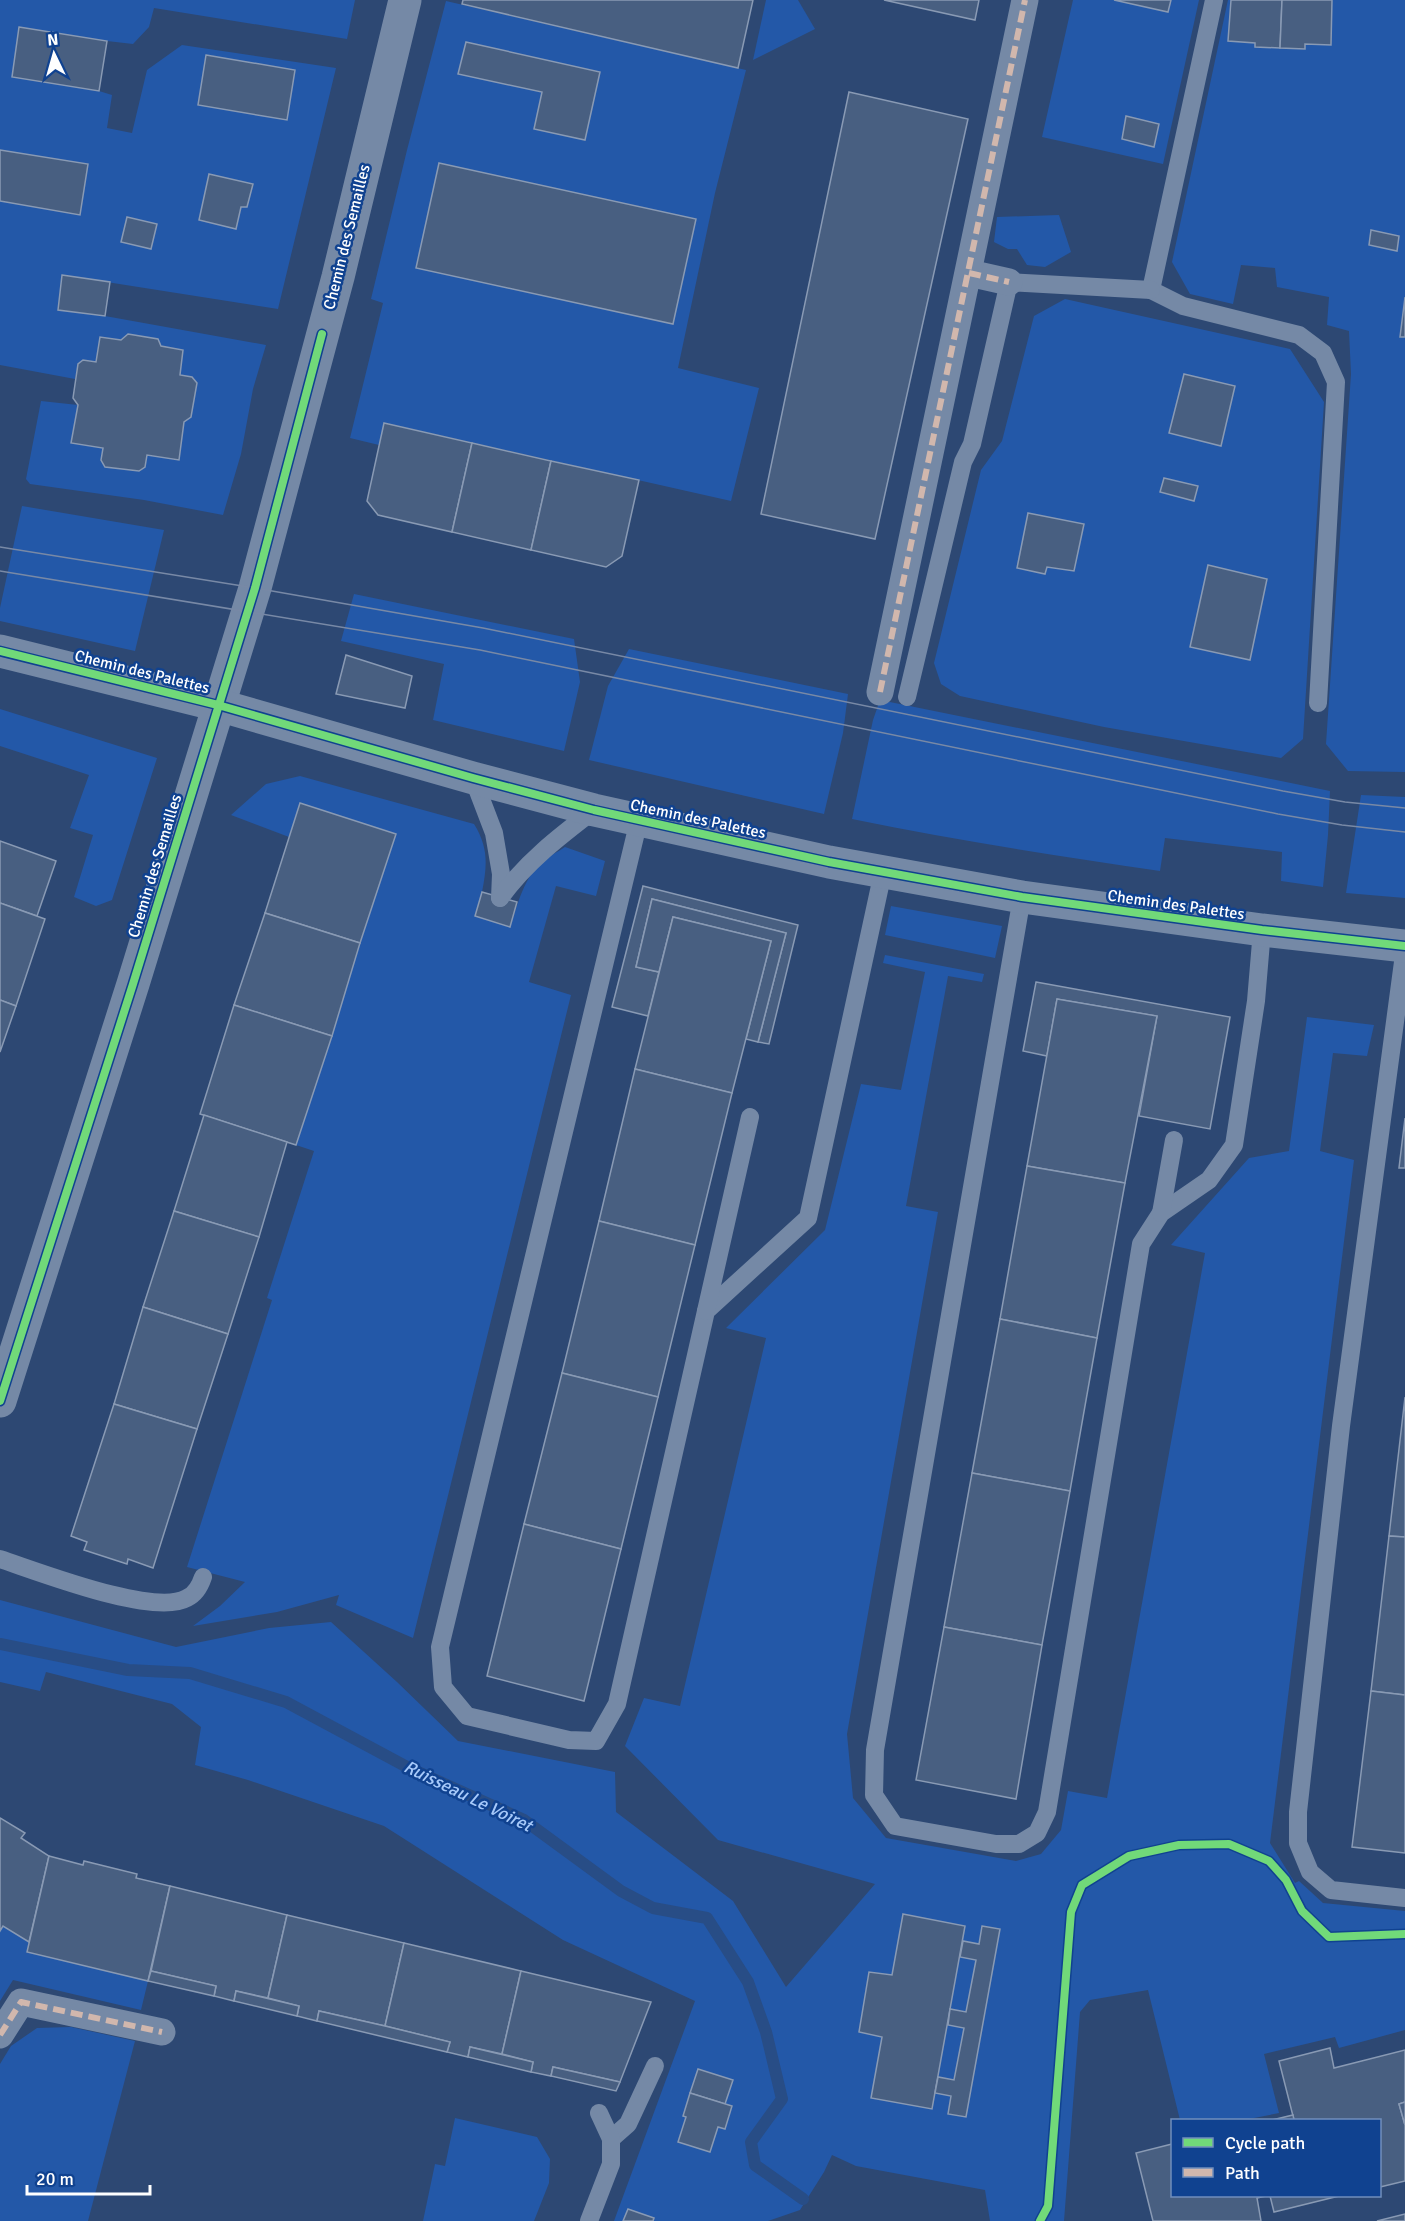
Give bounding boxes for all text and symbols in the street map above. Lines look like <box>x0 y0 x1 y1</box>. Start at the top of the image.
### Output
north arrow <box>24 24 84 84</box>
text: N <box>46 30 59 51</box>
street label: Chemin des Semailles <box>319 162 375 312</box>
street label: Chemin des Palettes <box>73 646 211 698</box>
street label: Chemin des Semailles <box>124 792 186 940</box>
street label: Chemin des Palettes <box>628 795 768 843</box>
street label: Chemin des Palettes <box>1106 885 1246 925</box>
water label: Ruisseau Le Voiret <box>400 1755 538 1838</box>
legend <box>1171 2119 1381 2197</box>
text: Cycle path <box>1225 2132 1305 2154</box>
scale bar <box>27 2158 150 2196</box>
text: Path <box>1225 2162 1260 2184</box>
text: 20 m <box>36 2168 74 2190</box>

